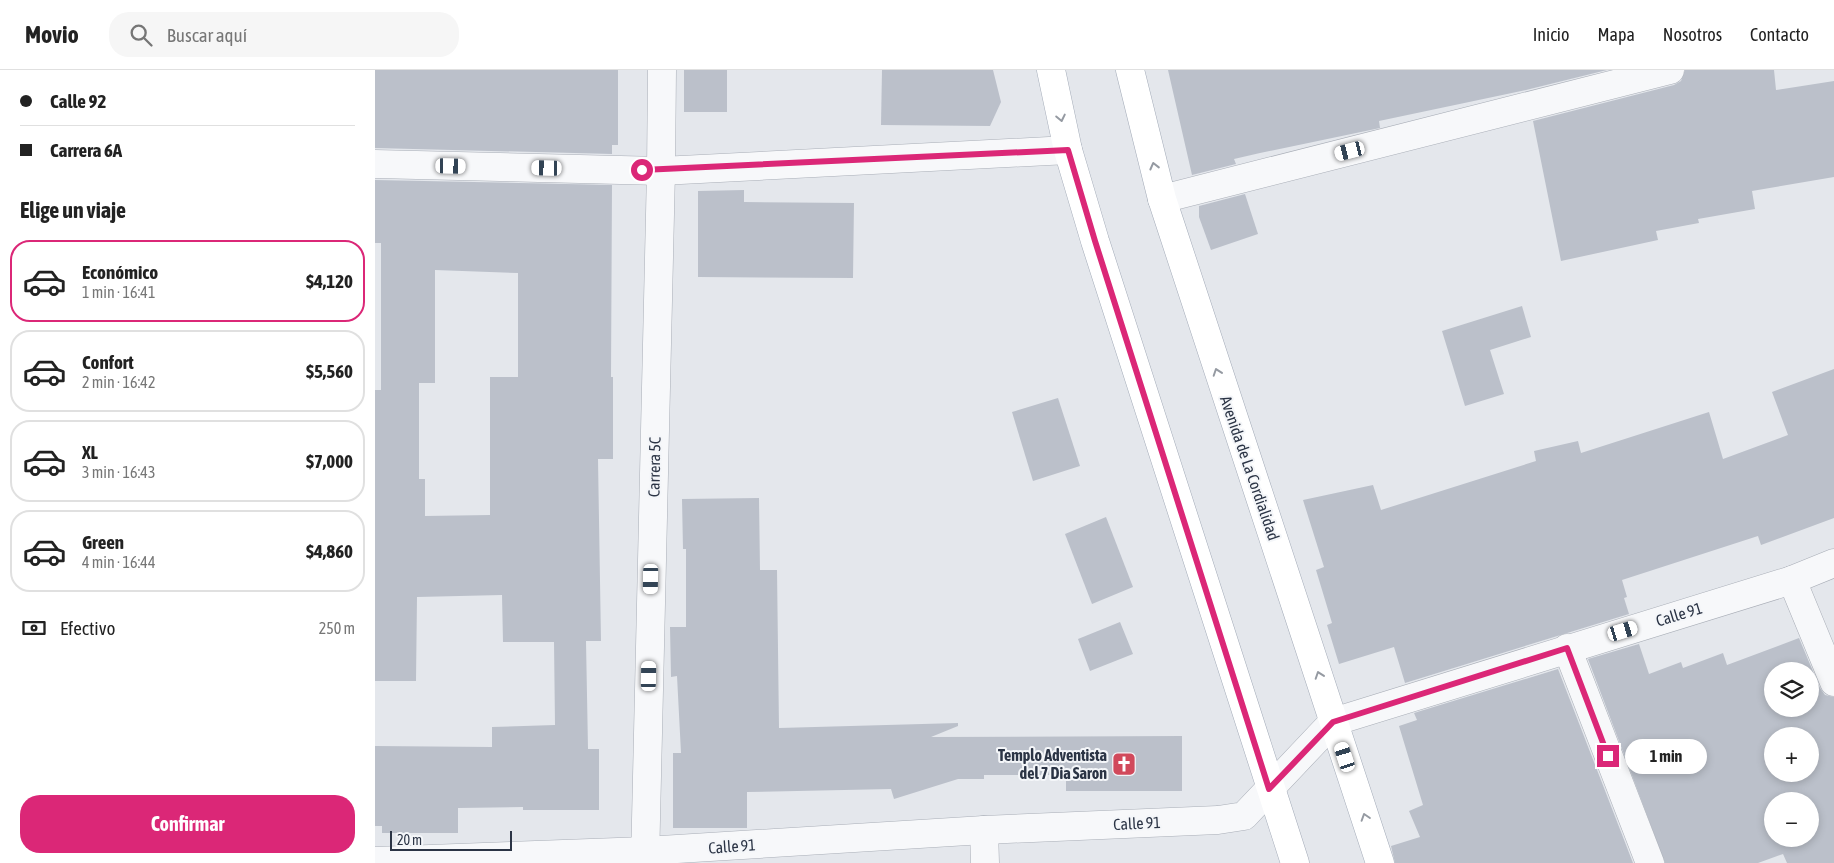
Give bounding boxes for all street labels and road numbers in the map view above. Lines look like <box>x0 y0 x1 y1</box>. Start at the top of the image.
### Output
street label: Avenida de La Cordialidad <box>1217 393 1283 543</box>
street label: Carrera 5C <box>644 437 664 497</box>
street label: Calle 91 <box>1654 598 1704 630</box>
street label: Calle 91 <box>1113 813 1161 833</box>
street label: Calle 91 <box>708 835 756 857</box>

